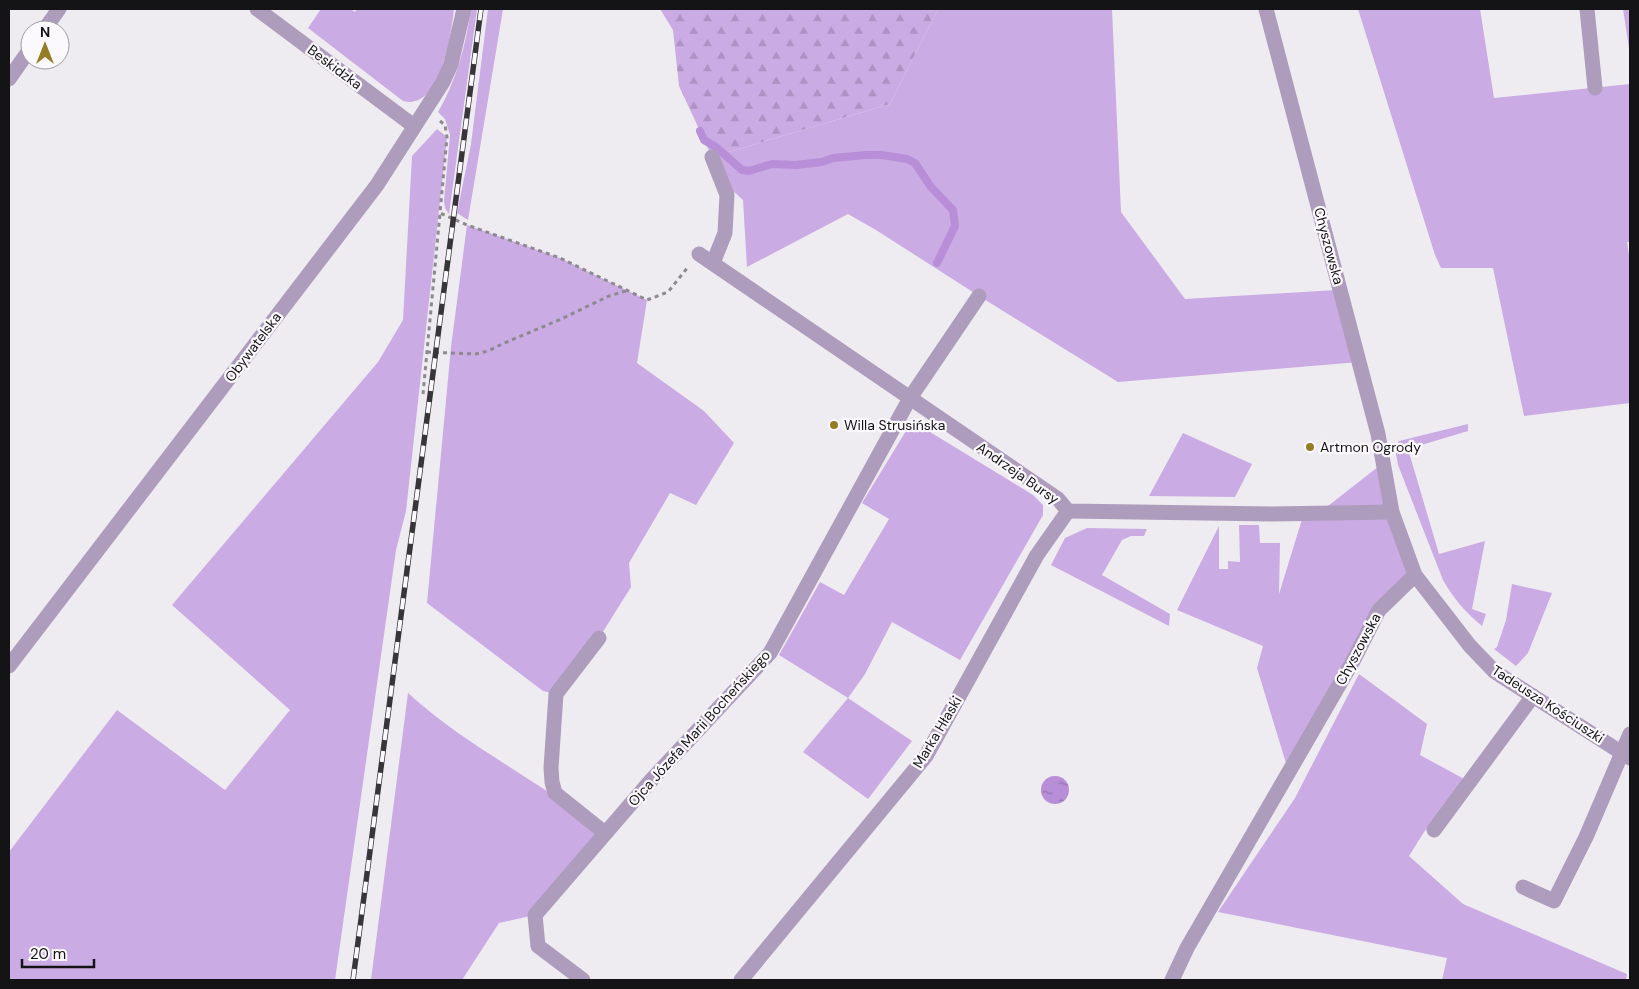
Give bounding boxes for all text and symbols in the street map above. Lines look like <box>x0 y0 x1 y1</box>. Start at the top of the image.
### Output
north arrow <box>20 20 70 70</box>
text: N <box>40 23 50 41</box>
street label: Beskidzka <box>304 41 366 93</box>
street label: Chyszowska <box>1310 205 1348 287</box>
street label: Obywatelska <box>221 309 285 385</box>
place label: Willa Strusińska <box>844 416 945 434</box>
marker: Willa Strusińska <box>828 419 840 431</box>
street label: Andrzeja Bursy <box>973 438 1063 508</box>
place label: Artmon Ogrody <box>1320 438 1421 456</box>
marker: Artmon Ogrody <box>1304 441 1316 453</box>
street label: Chyszowska <box>1331 610 1385 688</box>
street label: Ojca Józefa Marii Bocheńskiego <box>624 646 774 810</box>
street label: Tadeusza Kościuszki <box>1488 661 1608 747</box>
street label: Marka Hłaski <box>908 693 966 771</box>
scale bar <box>22 936 95 968</box>
text: 20 m <box>30 944 66 964</box>

